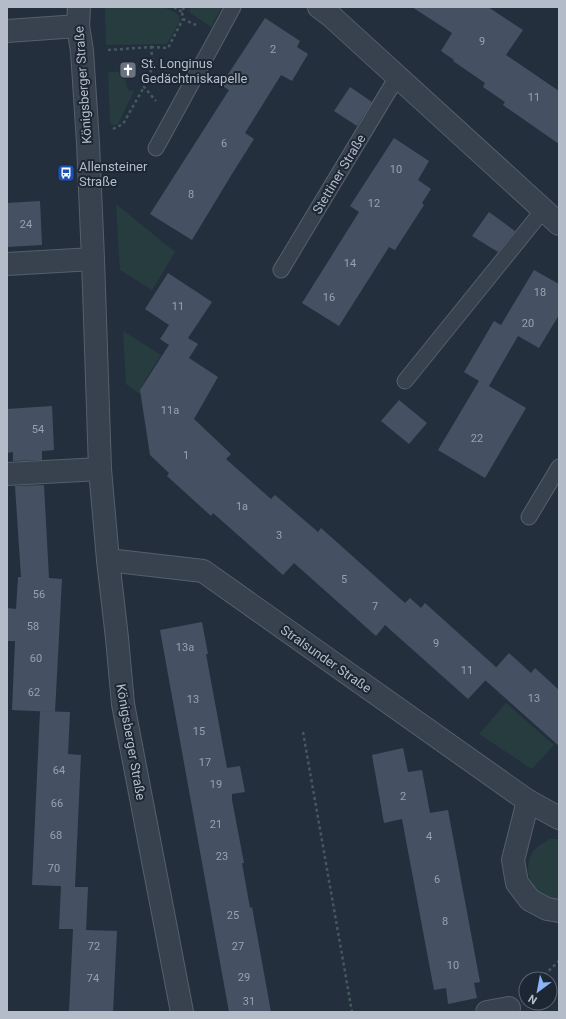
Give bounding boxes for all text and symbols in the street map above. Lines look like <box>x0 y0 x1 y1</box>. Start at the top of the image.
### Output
street label: Königsberger Straße <box>71 26 95 144</box>
house number: 9 <box>479 35 485 48</box>
house number: 2 <box>270 43 276 56</box>
place label: St. Longinus Gedächtniskapelle <box>141 56 248 86</box>
church icon: St. Longinus Gedächtniskapelle <box>118 60 138 80</box>
house number: 11 <box>528 91 540 104</box>
street label: Stettiner Straße <box>309 131 369 216</box>
house number: 6 <box>221 137 227 150</box>
place label: Allensteiner Straße <box>79 159 148 189</box>
bus stop icon: Allensteiner Straße <box>56 163 76 183</box>
house number: 10 <box>390 163 402 176</box>
house number: 8 <box>188 188 194 201</box>
house number: 12 <box>368 197 380 210</box>
house number: 24 <box>20 218 32 231</box>
house number: 14 <box>344 257 356 270</box>
house number: 18 <box>534 286 546 299</box>
house number: 16 <box>323 291 335 304</box>
house number: 11 <box>172 300 184 313</box>
house number: 20 <box>522 317 534 330</box>
house number: 11a <box>161 404 179 417</box>
house number: 54 <box>32 423 44 436</box>
house number: 22 <box>471 432 483 445</box>
house number: 1 <box>183 449 189 462</box>
house number: 1a <box>236 500 248 513</box>
house number: 3 <box>276 529 282 542</box>
house number: 5 <box>341 573 347 586</box>
house number: 56 <box>33 588 45 601</box>
house number: 7 <box>372 600 378 613</box>
house number: 58 <box>27 620 39 633</box>
street label: Stralsunder Straße <box>278 622 374 696</box>
house number: 9 <box>433 637 439 650</box>
house number: 13a <box>176 641 194 654</box>
house number: 60 <box>30 652 42 665</box>
house number: 11 <box>461 664 473 677</box>
street label: Königsberger Straße <box>113 683 149 801</box>
house number: 62 <box>28 686 40 699</box>
house number: 13 <box>528 692 540 705</box>
house number: 13 <box>187 693 199 706</box>
house number: 15 <box>193 725 205 738</box>
house number: 17 <box>199 756 211 769</box>
house number: 64 <box>53 764 65 777</box>
house number: 19 <box>210 778 222 791</box>
house number: 2 <box>400 790 406 803</box>
house number: 66 <box>51 797 63 810</box>
house number: 21 <box>210 818 222 831</box>
house number: 68 <box>50 829 62 842</box>
house number: 4 <box>426 830 432 843</box>
house number: 23 <box>216 850 228 863</box>
house number: 70 <box>48 862 60 875</box>
house number: 6 <box>434 873 440 886</box>
house number: 25 <box>227 909 239 922</box>
house number: 8 <box>442 915 448 928</box>
house number: 72 <box>88 940 100 953</box>
house number: 27 <box>232 940 244 953</box>
house number: 10 <box>447 959 459 972</box>
house number: 29 <box>238 971 250 984</box>
north arrow <box>518 971 558 1011</box>
house number: 74 <box>87 972 99 985</box>
text: N <box>526 991 540 1007</box>
house number: 31 <box>243 995 255 1008</box>

